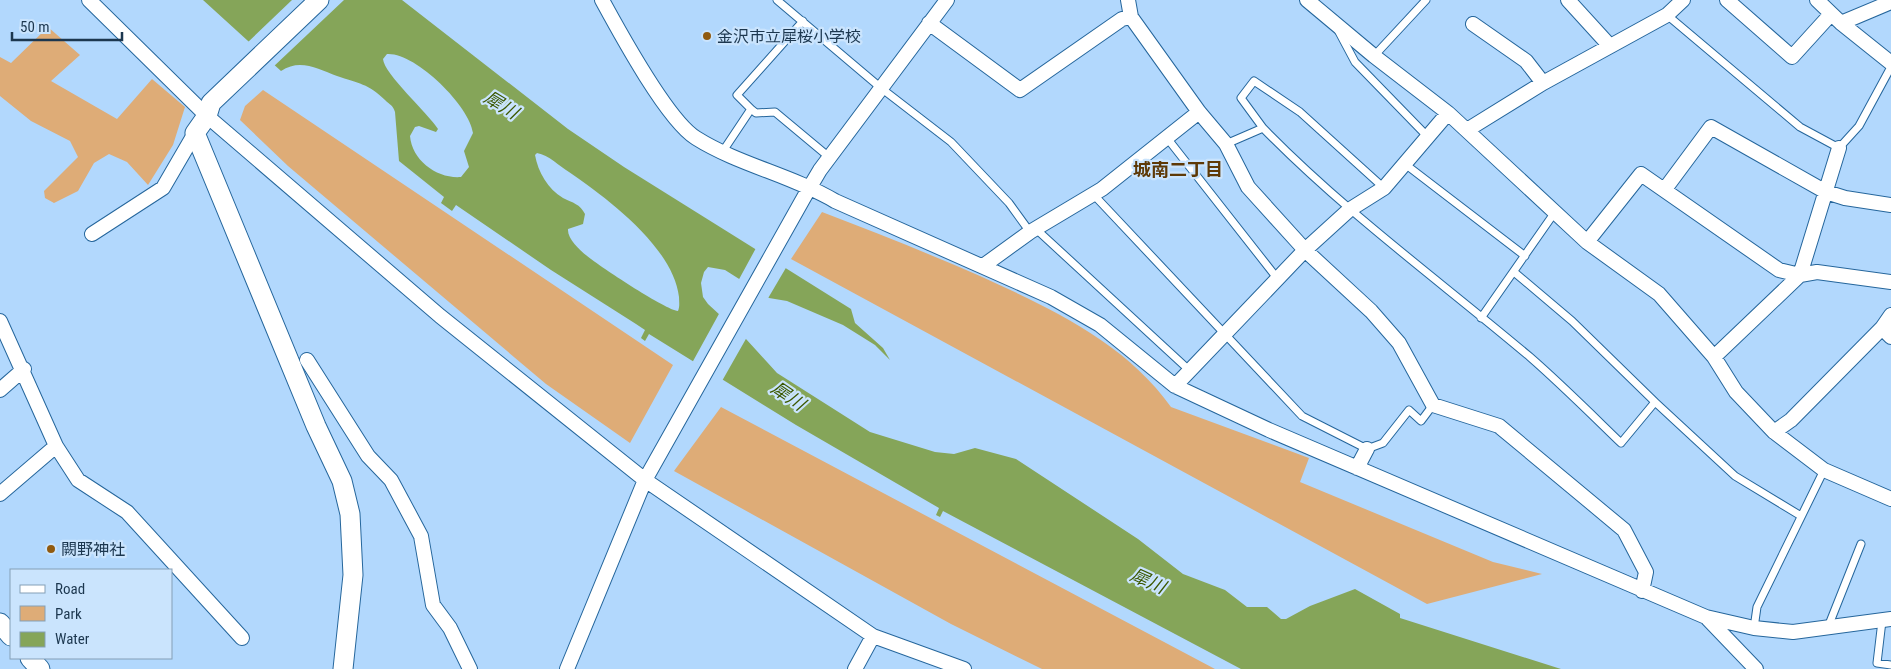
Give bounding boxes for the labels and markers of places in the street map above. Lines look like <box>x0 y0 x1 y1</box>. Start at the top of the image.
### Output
place label: 金沢市立犀桜小学校 <box>717 27 861 46</box>
marker: 金沢市立犀桜小学校 <box>701 30 713 42</box>
place label: 闕野神社 <box>61 540 125 559</box>
marker: 闕野神社 <box>45 543 57 555</box>

